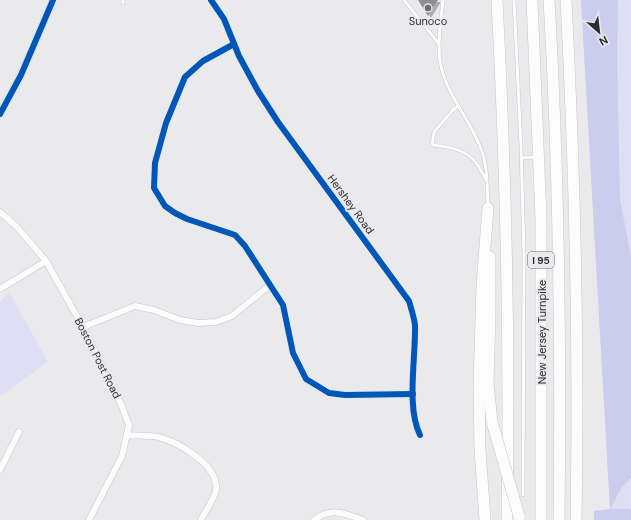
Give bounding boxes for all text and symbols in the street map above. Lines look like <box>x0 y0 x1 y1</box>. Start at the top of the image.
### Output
marker: Sunoco <box>423 3 433 13</box>
north arrow <box>579 12 619 52</box>
place label: Sunoco <box>409 14 447 28</box>
text: N <box>597 33 611 49</box>
street label: Hershey Road <box>325 171 377 237</box>
road number: I 95 <box>528 252 554 268</box>
street label: New Jersey Turnpike <box>535 280 549 384</box>
street label: Boston Post Road <box>72 315 124 401</box>

